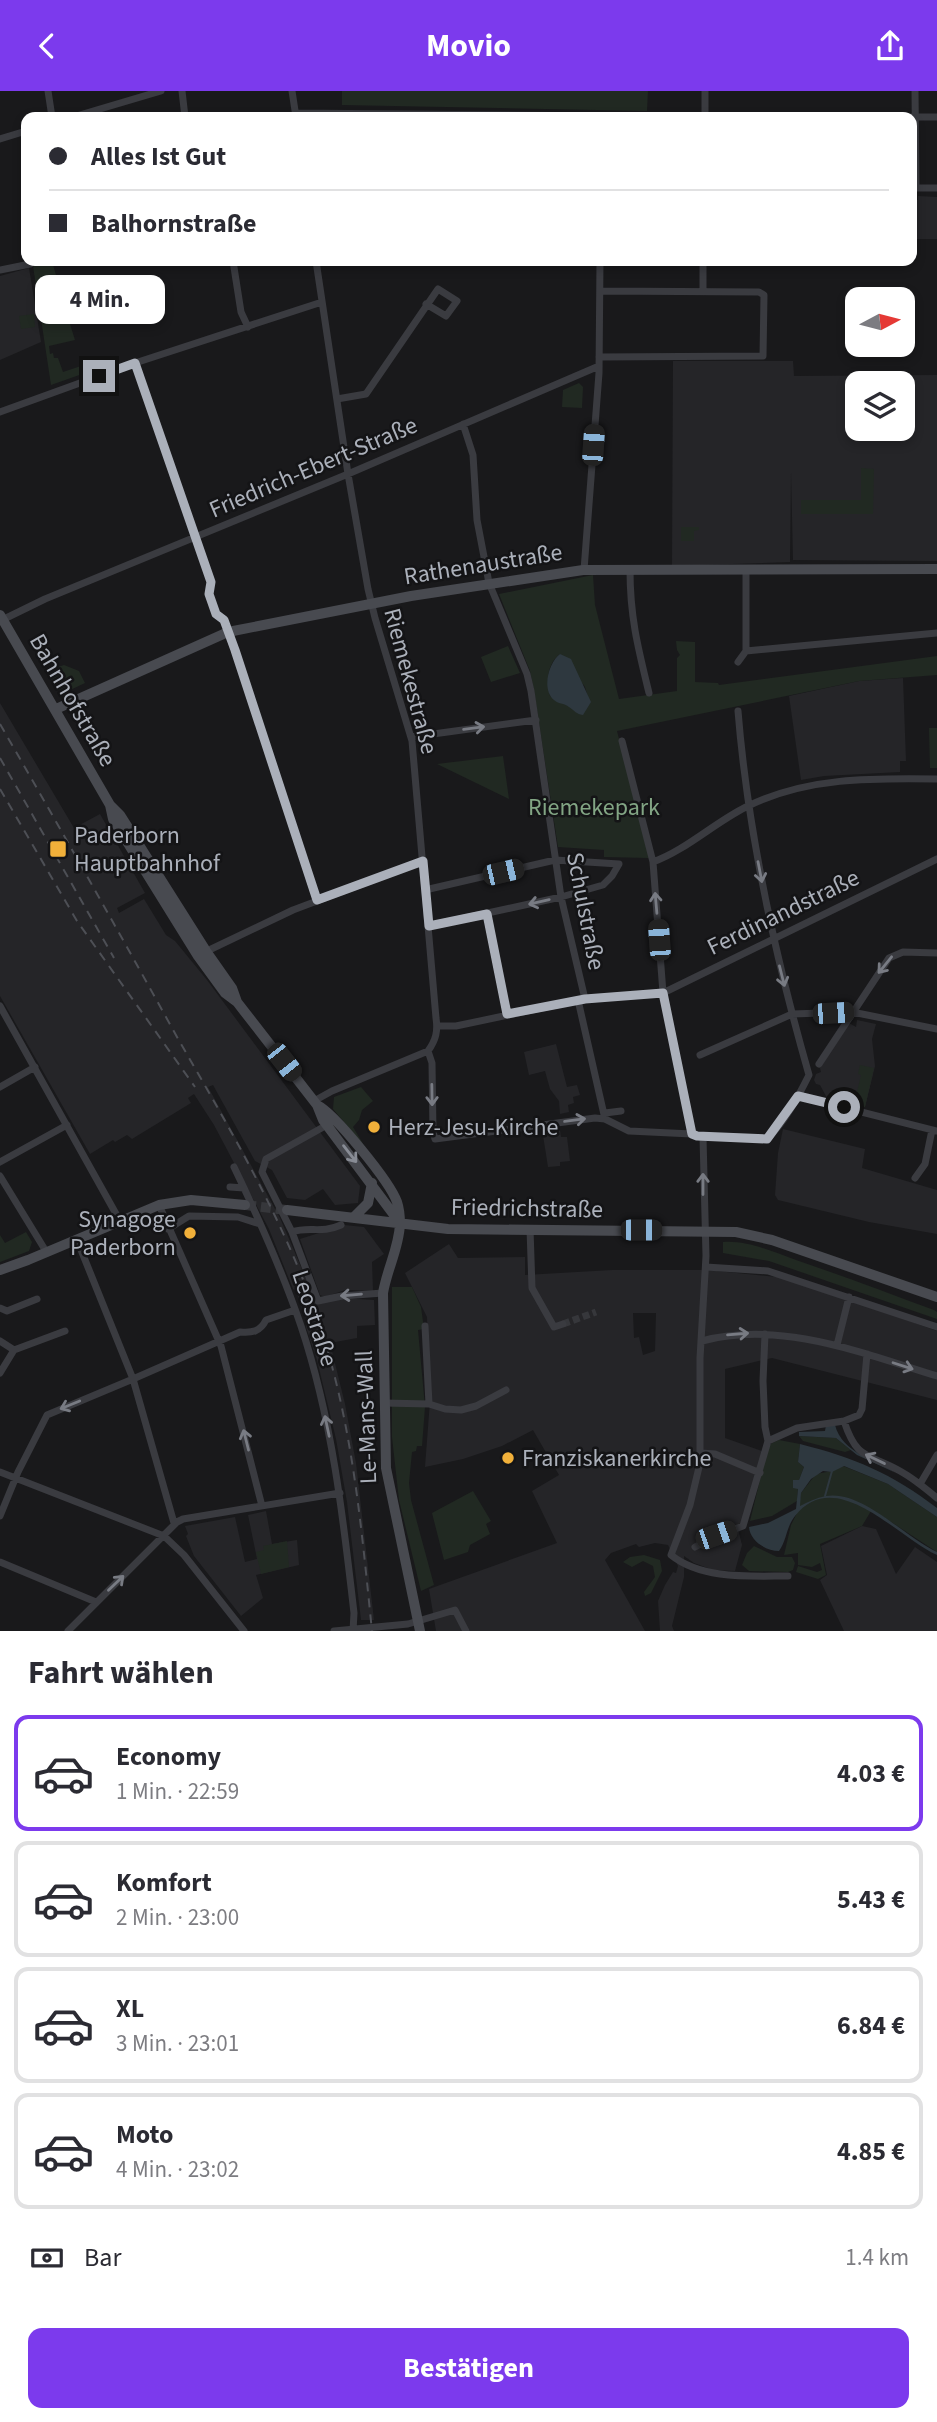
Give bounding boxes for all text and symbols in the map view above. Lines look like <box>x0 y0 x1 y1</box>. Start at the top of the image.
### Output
text: Movio <box>426 23 511 69</box>
icon: back <box>28 27 66 65</box>
icon: share <box>871 27 909 65</box>
text: Alles Ist Gut <box>91 138 226 175</box>
text: Balhornstraße <box>91 205 257 242</box>
callout: 4 Min. <box>34 275 164 323</box>
text: 4 Min. <box>70 283 130 316</box>
north arrow <box>845 287 915 357</box>
map controls <box>845 287 915 441</box>
route end <box>83 360 115 392</box>
button: layers <box>845 371 915 441</box>
street label: Friedrich-Ebert-Straße <box>204 408 423 527</box>
car <box>582 423 605 467</box>
street label: Rathenaustraße <box>401 535 565 594</box>
street label: Riemekestraße <box>374 604 447 758</box>
street label: Bahnhofstraße <box>20 627 125 773</box>
one-way arrow <box>462 721 485 734</box>
park label: Riemekepark <box>528 790 660 825</box>
place label: Paderborn Hauptbahnhof <box>74 818 221 881</box>
marker: Paderborn Hauptbahnhof <box>48 839 68 859</box>
street label: Schulstraße <box>557 849 614 973</box>
car <box>481 857 526 887</box>
street label: Ferdinandstraße <box>701 860 865 964</box>
one-way arrow <box>754 860 767 883</box>
one-way arrow <box>649 892 662 915</box>
one-way arrow <box>528 896 551 910</box>
car <box>648 918 671 962</box>
one-way arrow <box>878 955 893 973</box>
one-way arrow <box>776 964 789 987</box>
car <box>812 1001 855 1025</box>
car <box>263 1039 306 1085</box>
one-way arrow <box>426 1083 439 1106</box>
route start <box>828 1091 860 1123</box>
place label: Herz-Jesu-Kirche <box>388 1110 558 1145</box>
one-way arrow <box>563 1113 586 1126</box>
marker: Herz-Jesu-Kirche <box>366 1119 382 1135</box>
one-way arrow <box>342 1144 357 1162</box>
one-way arrow <box>696 1173 710 1196</box>
street label: Friedrichstraße <box>451 1190 603 1227</box>
place label: Synagoge Paderborn <box>70 1202 176 1265</box>
car <box>621 1220 663 1241</box>
marker: Synagoge Paderborn <box>182 1225 198 1241</box>
street label: Leostraße <box>283 1265 347 1371</box>
one-way arrow <box>340 1289 363 1302</box>
one-way arrow <box>726 1327 749 1340</box>
street label: Le-Mans-Wall <box>347 1349 386 1485</box>
one-way arrow <box>891 1360 913 1373</box>
one-way arrow <box>60 1400 82 1413</box>
one-way arrow <box>319 1415 333 1438</box>
one-way arrow <box>239 1429 252 1452</box>
place label: Franziskanerkirche <box>522 1441 711 1476</box>
marker: Franziskanerkirche <box>500 1450 516 1466</box>
one-way arrow <box>865 1452 886 1466</box>
car <box>693 1518 740 1552</box>
one-way arrow <box>107 1575 124 1592</box>
text: Fahrt wählen <box>28 1650 214 1696</box>
text: Economy <box>116 1738 221 1775</box>
icon: car <box>32 1742 95 1805</box>
text: 4.03 € <box>837 1755 905 1792</box>
text: 1 Min. · 22:59 <box>116 1775 239 1808</box>
text: Komfort <box>116 1864 212 1901</box>
icon: car <box>32 1868 95 1931</box>
text: 5.43 € <box>837 1881 905 1918</box>
text: 2 Min. · 23:00 <box>116 1901 239 1934</box>
text: XL <box>116 1990 144 2027</box>
icon: car <box>32 1994 95 2057</box>
text: 6.84 € <box>837 2007 905 2044</box>
text: 3 Min. · 23:01 <box>116 2027 239 2060</box>
text: Moto <box>116 2116 173 2153</box>
icon: car <box>32 2120 95 2183</box>
text: 4.85 € <box>837 2133 905 2170</box>
text: 4 Min. · 23:02 <box>116 2153 239 2186</box>
icon: cash <box>28 2239 66 2277</box>
text: Bar <box>84 2239 121 2276</box>
text: 1.4 km <box>845 2241 909 2274</box>
button: Bestätigen <box>28 2328 909 2408</box>

